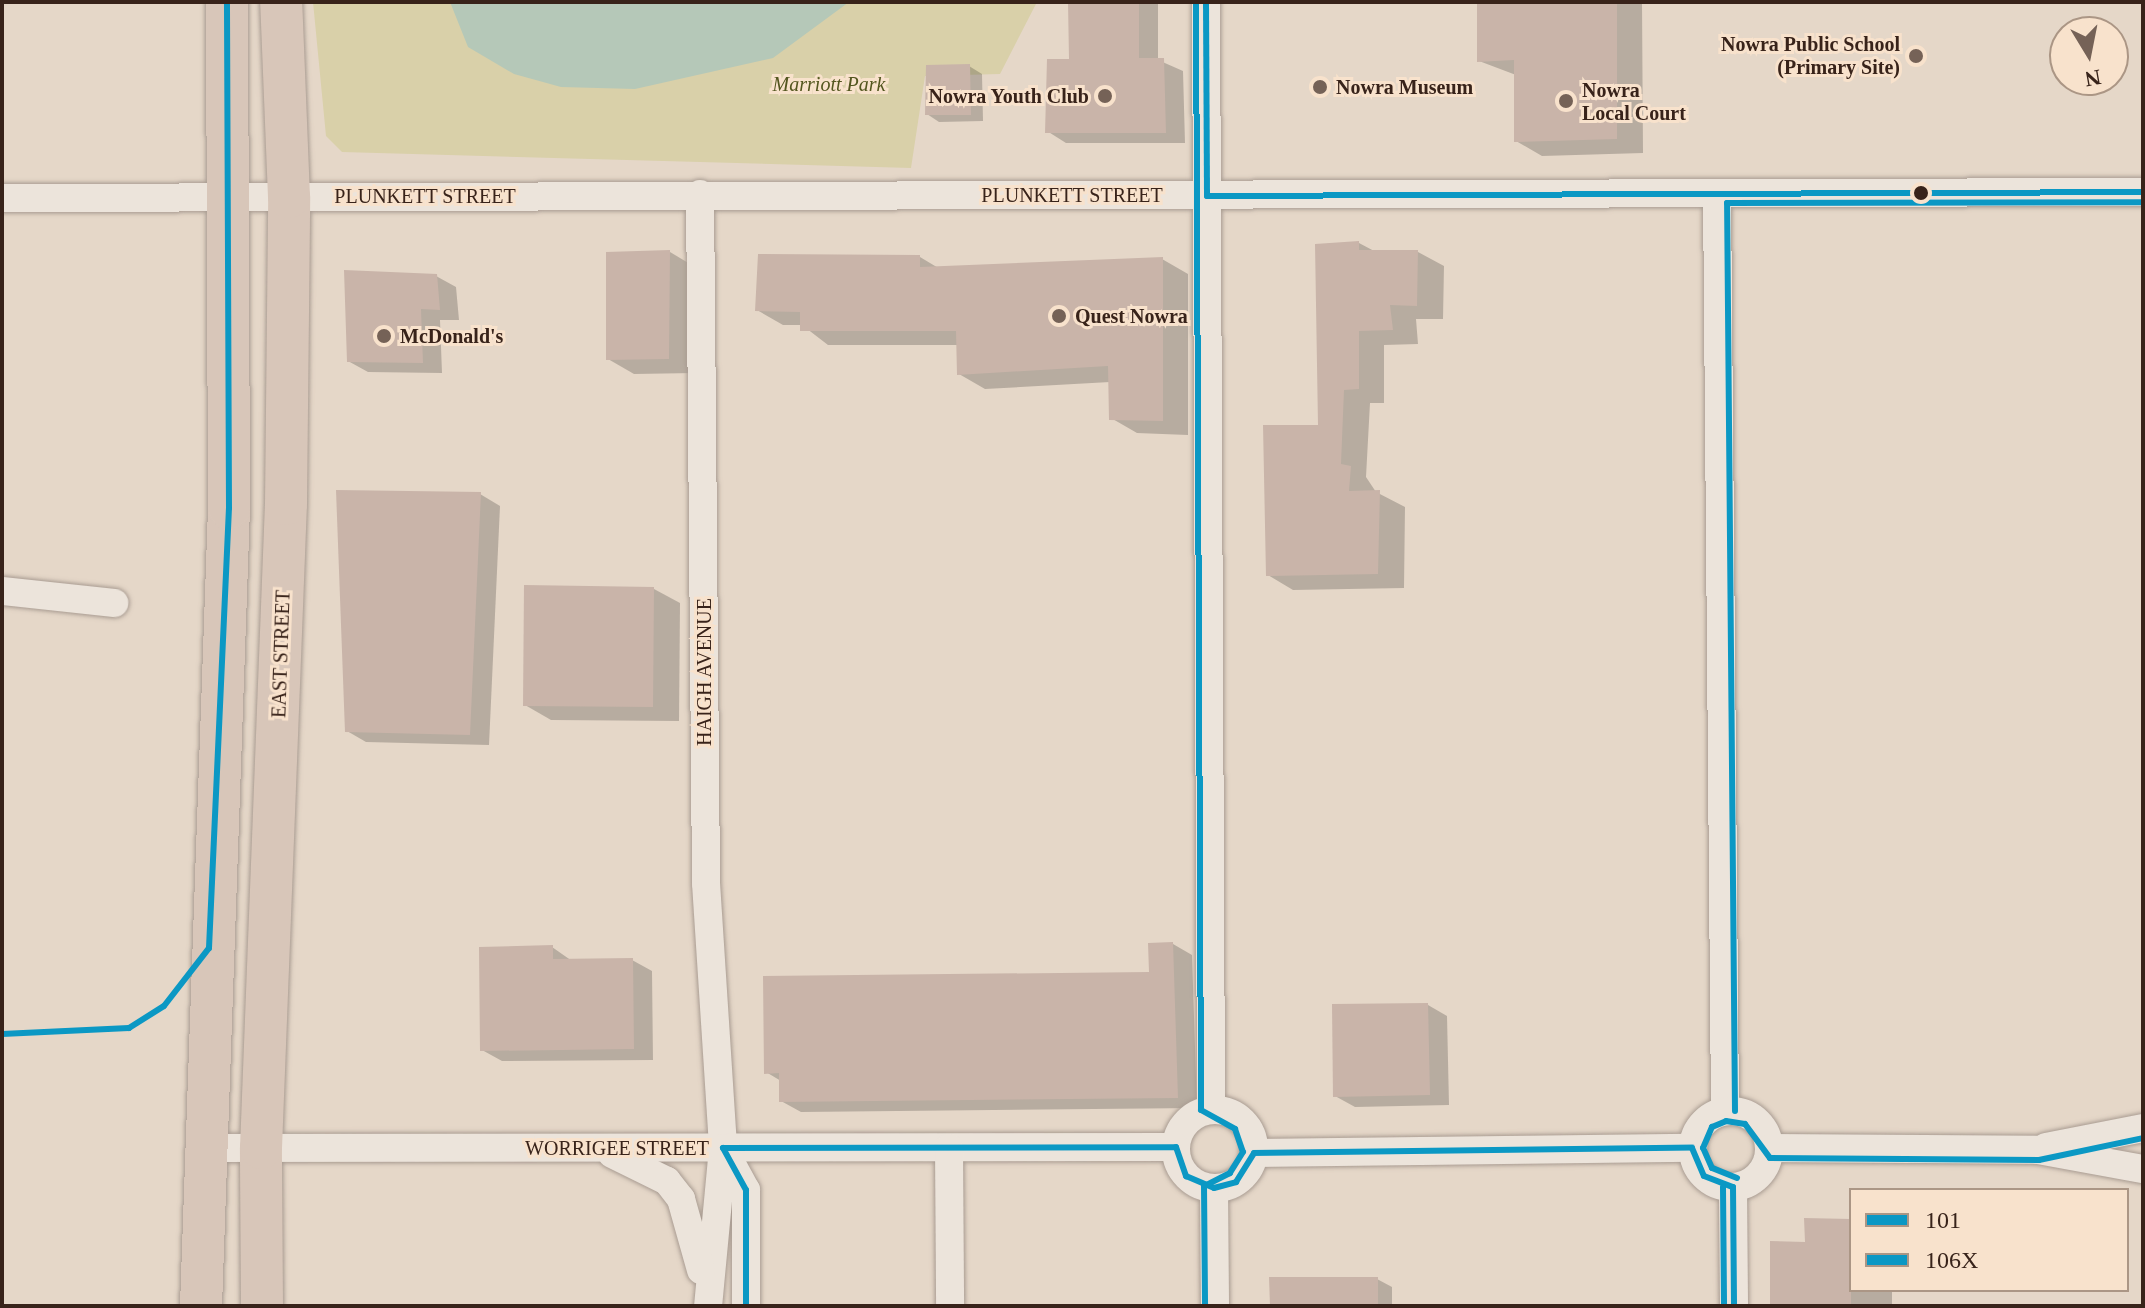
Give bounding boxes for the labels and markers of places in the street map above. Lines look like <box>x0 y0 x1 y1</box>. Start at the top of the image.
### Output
place label: Nowra Public School (Primary Site) <box>1721 32 1900 79</box>
marker: Nowra Public School (Primary Site) <box>1907 47 1925 65</box>
place label: Nowra Museum <box>1336 75 1473 99</box>
marker: Nowra Museum <box>1311 78 1329 96</box>
place label: Nowra Local Court <box>1582 78 1686 125</box>
place label: Nowra Youth Club <box>928 84 1089 108</box>
marker: Nowra Youth Club <box>1096 87 1114 105</box>
marker: Nowra Local Court <box>1557 92 1575 110</box>
unlabelled marker <box>1913 185 1929 201</box>
place label: Quest Nowra <box>1075 304 1188 328</box>
marker: Quest Nowra <box>1050 307 1068 325</box>
place label: McDonald's <box>400 324 503 348</box>
marker: McDonald's <box>375 327 393 345</box>

